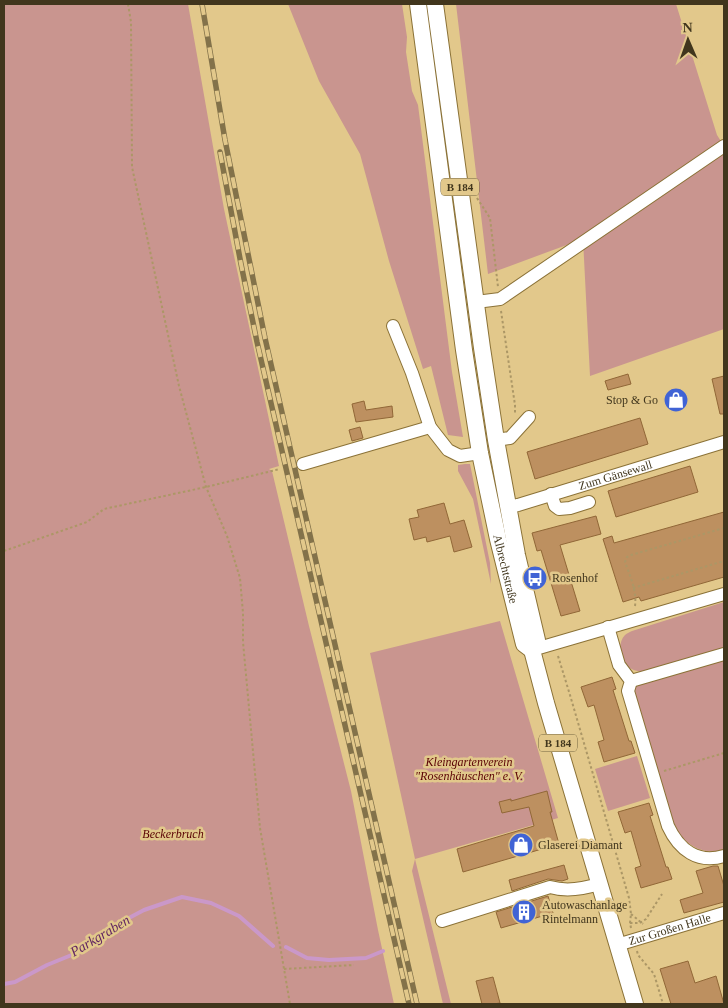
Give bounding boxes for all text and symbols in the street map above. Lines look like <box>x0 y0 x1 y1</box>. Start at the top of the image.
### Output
north arrow <box>663 15 713 65</box>
text: N <box>682 20 693 35</box>
road number: B 184 <box>441 178 479 196</box>
shop icon: Stop & Go <box>663 387 689 413</box>
place label: Stop & Go <box>606 393 658 407</box>
street label: Zum Gänsewall <box>577 457 655 493</box>
street label: Albrechtstraße <box>490 533 521 605</box>
bus stop icon: Rosenhof <box>522 565 548 591</box>
place label: Rosenhof <box>552 571 598 585</box>
road number: B 184 <box>539 734 577 751</box>
park label: Kleingartenverein "Rosenhäuschen" e. V. <box>415 755 523 783</box>
park label: Beckerbruch <box>142 827 204 841</box>
shop icon: Glaserei Diamant <box>508 832 534 858</box>
place label: Glaserei Diamant <box>538 838 623 852</box>
place label: Autowaschanlage Rintelmann <box>542 898 627 926</box>
building icon: Autowaschanlage Rintelmann <box>511 899 537 925</box>
street label: Zur Großen Halle <box>627 910 713 948</box>
water label: Parkgraben <box>67 912 133 960</box>

